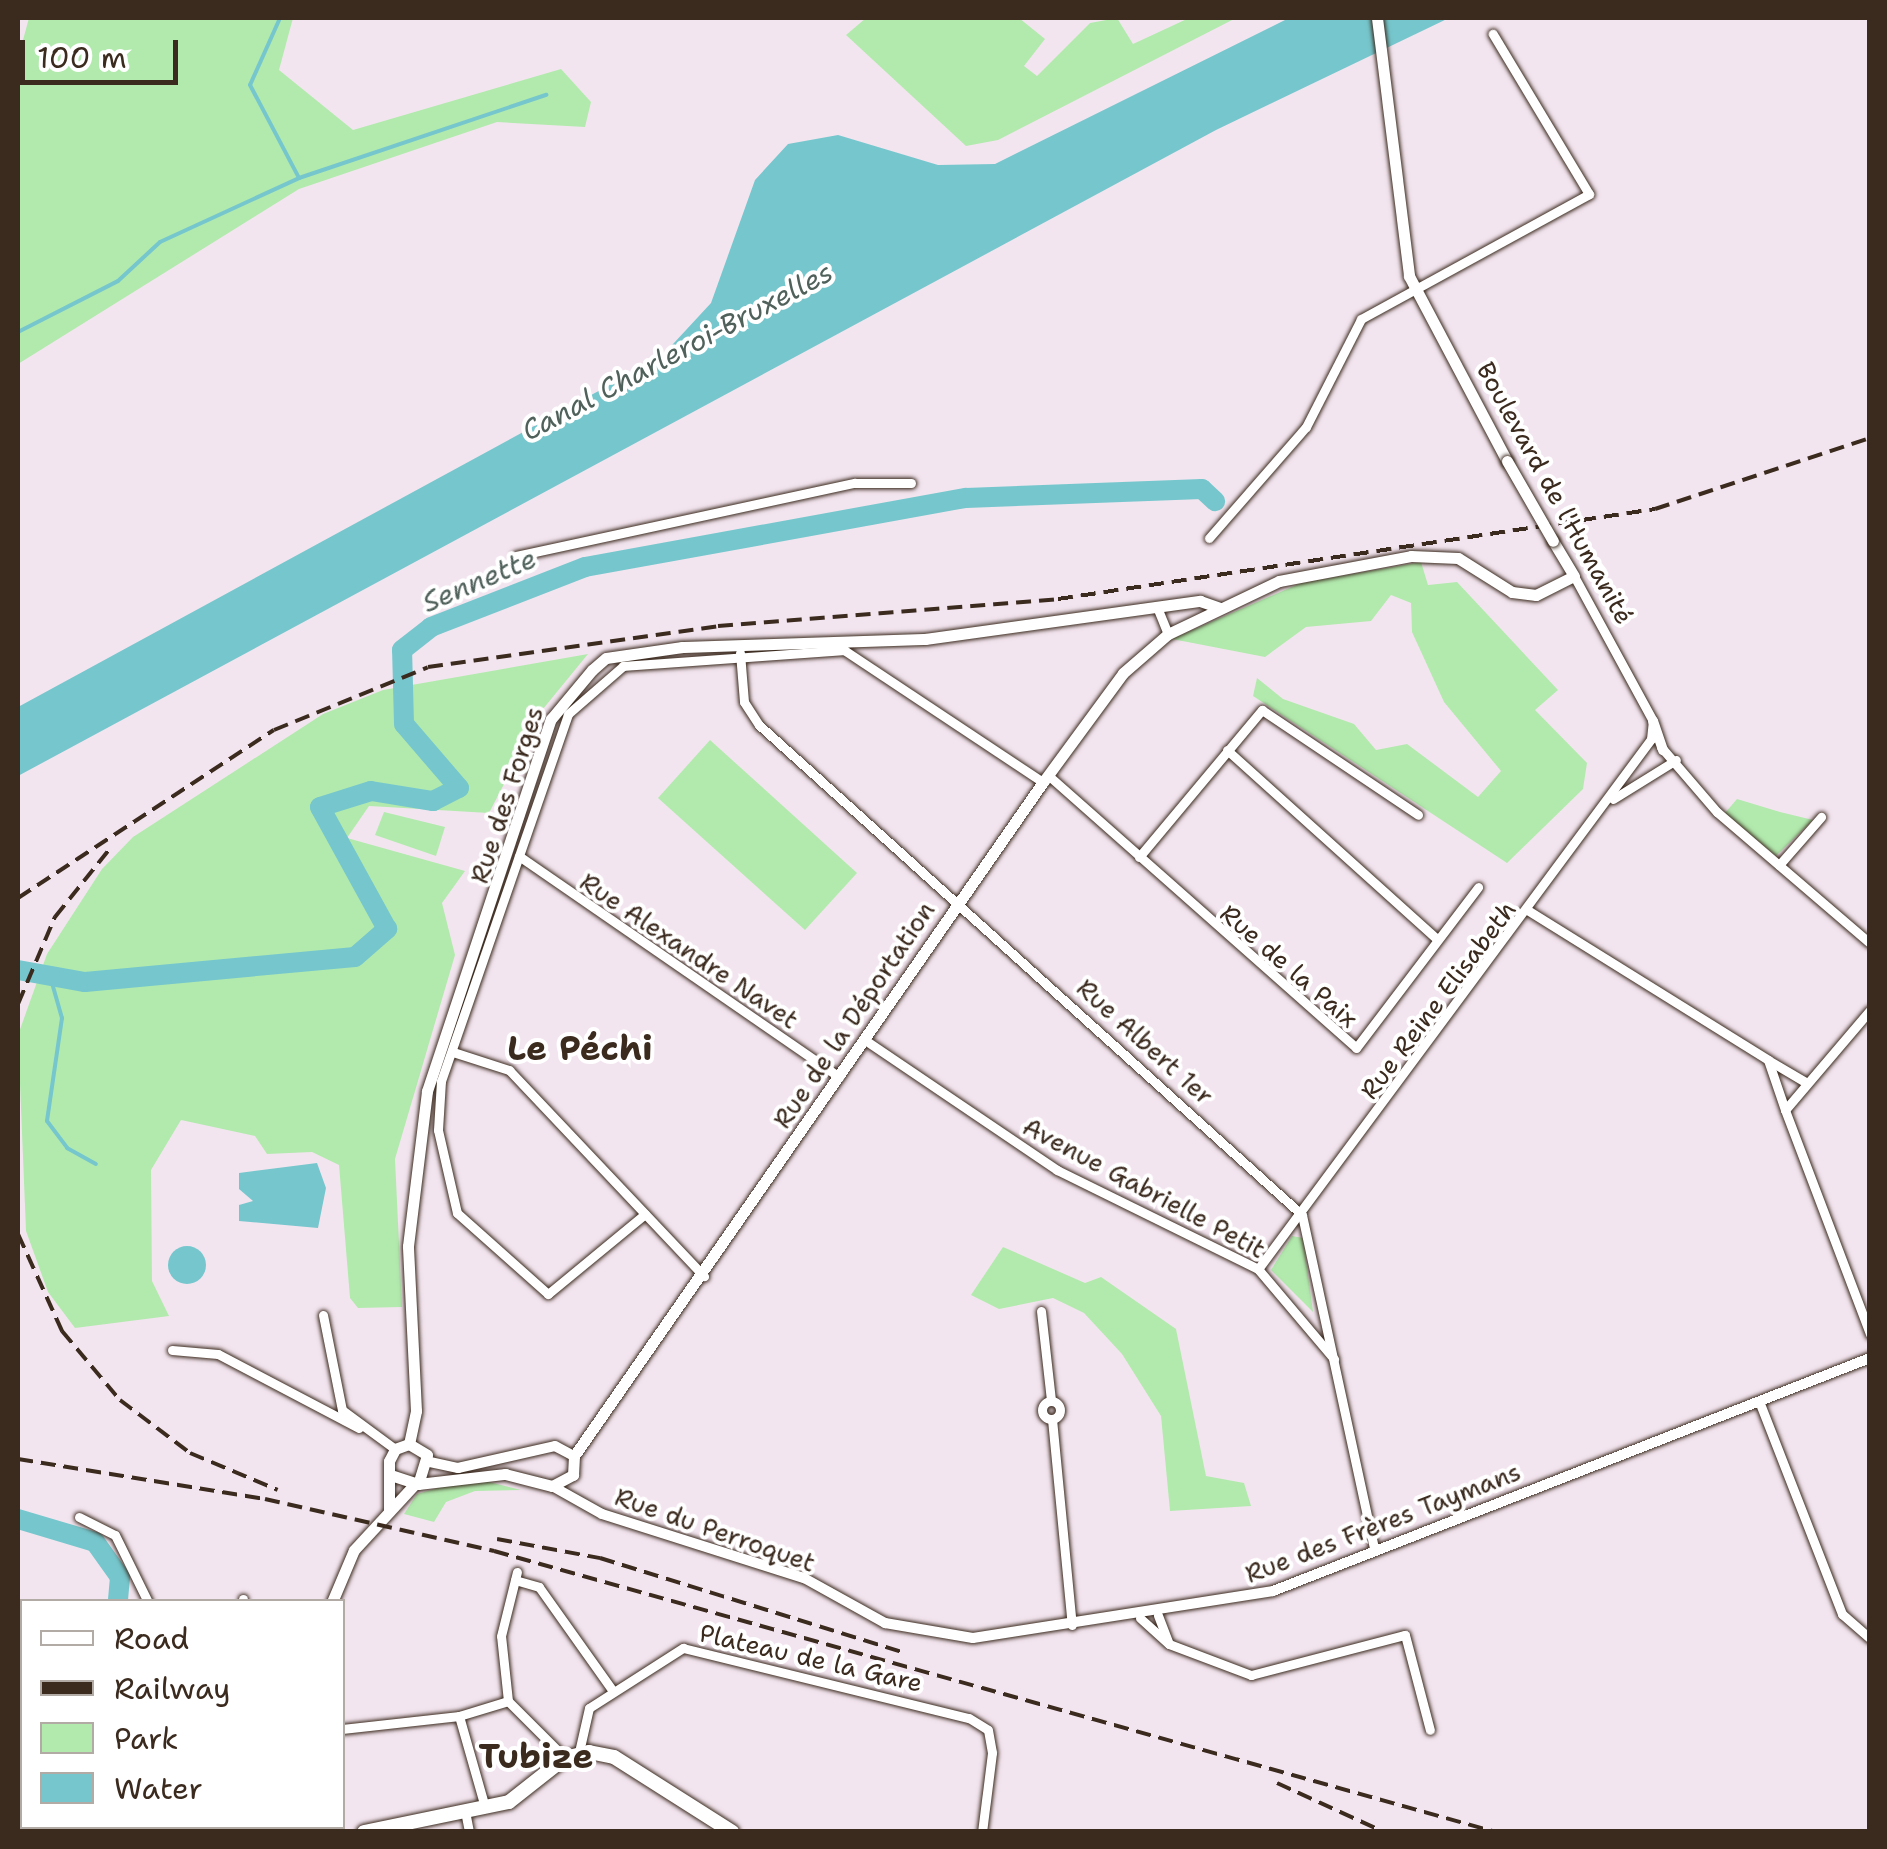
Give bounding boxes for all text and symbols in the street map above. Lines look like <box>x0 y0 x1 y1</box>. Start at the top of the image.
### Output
scale bar <box>25 20 182 82</box>
text: 100 m <box>37 37 127 78</box>
water label: Canal Charleroi-Bruxelles <box>516 255 838 447</box>
street label: Boulevard de l'Humanité <box>1470 357 1640 629</box>
water label: Sennette <box>417 541 541 619</box>
street label: Rue des Forges <box>464 703 550 887</box>
street label: Rue Alexandre Navet <box>574 867 804 1035</box>
street label: Rue Reine Elisabeth <box>1354 895 1522 1105</box>
street label: Rue de la Déportation <box>767 896 941 1134</box>
street label: Rue de la Paix <box>1214 898 1364 1034</box>
street label: Rue Albert 1er <box>1071 973 1219 1111</box>
district label: Le Péchi <box>507 1027 653 1069</box>
street label: Avenue Gabrielle Petit <box>1018 1111 1270 1265</box>
street label: Rue des Frères Taymans <box>1241 1457 1525 1589</box>
street label: Rue du Perroquet <box>611 1482 819 1578</box>
legend <box>20 1599 345 1829</box>
text: Road <box>114 1618 189 1659</box>
street label: Plateau de la Gare <box>697 1618 925 1698</box>
text: Railway <box>114 1668 230 1709</box>
text: Park <box>114 1718 178 1759</box>
district label: Tubize <box>478 1735 594 1777</box>
text: Water <box>114 1768 203 1809</box>

